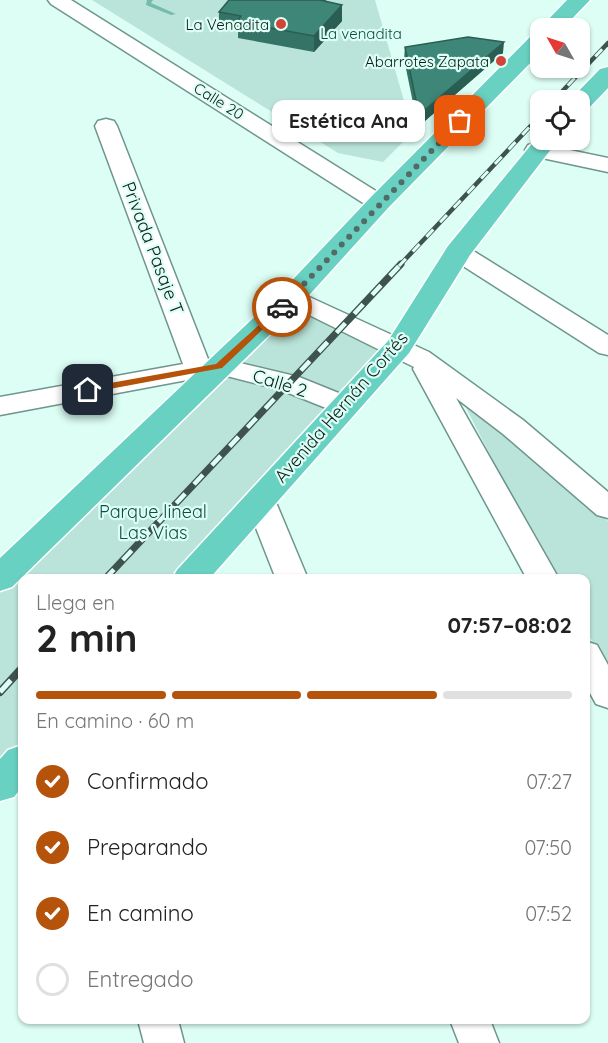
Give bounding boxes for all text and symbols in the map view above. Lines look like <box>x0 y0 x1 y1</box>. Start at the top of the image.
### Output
place label: La Venadita <box>185 15 269 34</box>
marker: La Venadita <box>274 17 288 31</box>
north arrow <box>530 18 590 78</box>
map controls <box>530 18 590 150</box>
park label: La venadita <box>320 24 402 43</box>
place label: Abarrotes Zapata <box>365 52 489 71</box>
marker: Abarrotes Zapata <box>494 54 508 68</box>
street label: Calle 20 <box>190 78 248 124</box>
button: locate <box>530 90 590 150</box>
pin <box>434 95 485 146</box>
callout: Estética Ana <box>271 100 424 142</box>
icon: bag <box>443 104 476 137</box>
text: Estética Ana <box>289 108 408 133</box>
street label: Privada Pasaje T <box>117 178 189 318</box>
courier <box>252 277 312 337</box>
icon: car <box>266 291 299 324</box>
street label: Avenida Hernán Cortés <box>269 327 413 487</box>
pin <box>62 364 113 415</box>
street label: Calle 2 <box>250 364 310 402</box>
icon: home <box>71 373 104 406</box>
park label: Parque lineal Las Vias <box>99 500 207 544</box>
text: Llega en <box>36 590 115 615</box>
text: 07:57–08:02 <box>448 611 572 639</box>
text: 2 min <box>36 613 138 662</box>
text: En camino · 60 m <box>36 708 194 733</box>
icon: check <box>36 765 69 798</box>
text: Confirmado <box>87 767 208 795</box>
text: 07:27 <box>526 769 572 794</box>
icon: check <box>36 831 69 864</box>
text: Preparando <box>87 833 208 861</box>
text: 07:50 <box>524 835 572 860</box>
icon: check <box>36 897 69 930</box>
text: En camino <box>87 899 194 927</box>
text: 07:52 <box>525 901 572 926</box>
text: Entregado <box>87 965 194 993</box>

